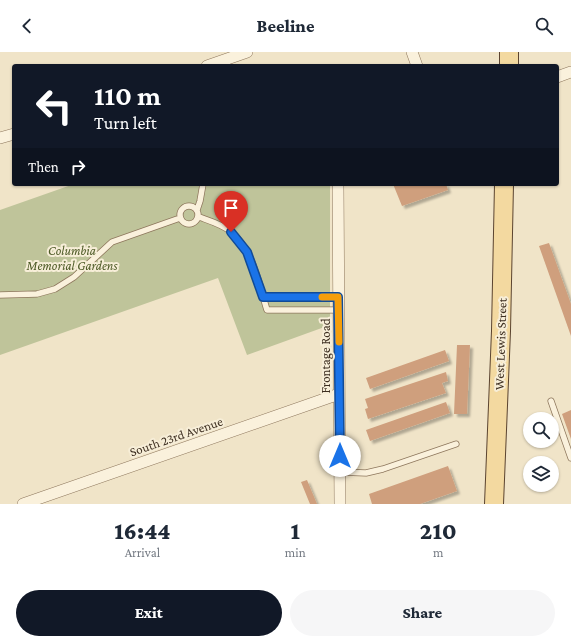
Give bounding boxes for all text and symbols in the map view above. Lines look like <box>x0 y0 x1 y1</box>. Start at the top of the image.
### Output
icon: back <box>16 15 38 37</box>
icon: search <box>533 15 555 37</box>
text: Beeline <box>256 16 315 36</box>
icon: left <box>28 80 80 132</box>
text: 110 m <box>94 80 161 111</box>
text: Turn left <box>94 113 157 133</box>
icon: right <box>67 156 89 178</box>
text: Then <box>28 159 59 175</box>
pin <box>214 191 248 232</box>
icon: arrive <box>220 197 242 219</box>
park label: Columbia Memorial Gardens <box>26 243 117 273</box>
street label: West Lewis Street <box>491 297 510 390</box>
street label: Frontage Road <box>318 318 333 394</box>
map controls <box>523 412 559 492</box>
button: search <box>523 412 559 448</box>
street label: South 23rd Avenue <box>128 413 225 459</box>
position arrow <box>319 435 361 477</box>
button: layers <box>523 456 559 492</box>
text: 16:44 <box>114 517 171 544</box>
text: 1 <box>291 517 300 544</box>
text: 210 <box>420 517 457 544</box>
text: Arrival <box>125 545 160 560</box>
text: min <box>285 545 306 560</box>
text: m <box>433 545 444 560</box>
button: Exit <box>16 590 282 636</box>
button: Share <box>290 590 555 636</box>

